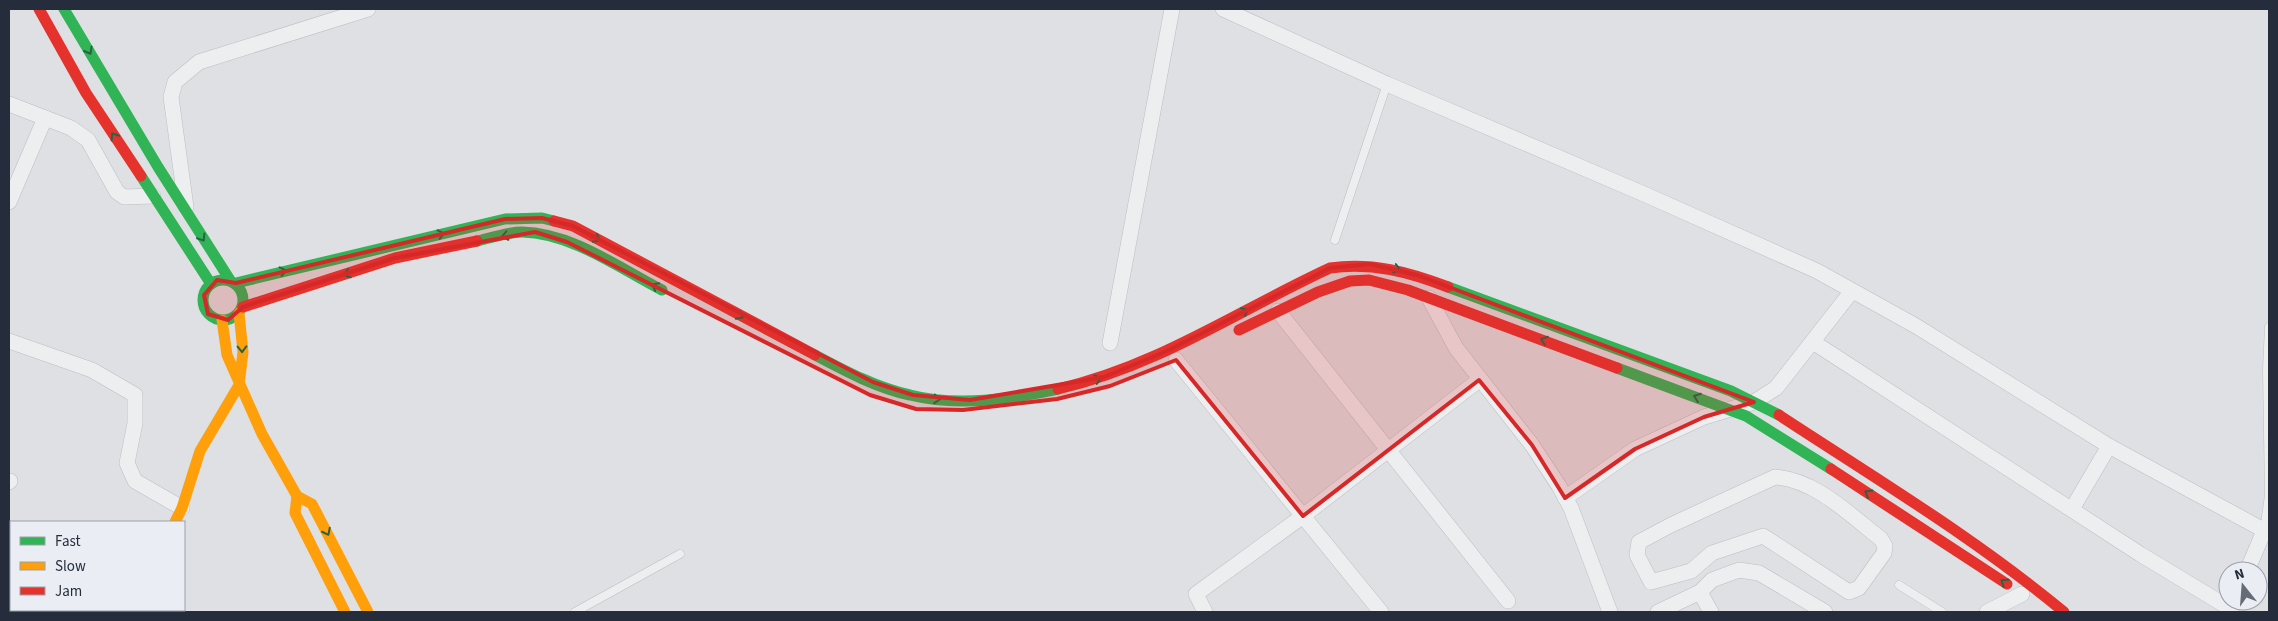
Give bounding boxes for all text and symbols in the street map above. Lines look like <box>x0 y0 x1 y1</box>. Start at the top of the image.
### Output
one-way arrow <box>82 45 92 54</box>
one-way arrow <box>110 132 120 141</box>
one-way arrow <box>436 229 445 240</box>
one-way arrow <box>500 230 509 240</box>
one-way arrow <box>196 232 205 242</box>
one-way arrow <box>592 233 601 243</box>
one-way arrow <box>1392 264 1400 274</box>
one-way arrow <box>278 266 287 277</box>
one-way arrow <box>343 268 351 278</box>
one-way arrow <box>651 282 660 292</box>
one-way arrow <box>1240 307 1249 317</box>
one-way arrow <box>735 310 744 320</box>
one-way arrow <box>1541 336 1549 346</box>
one-way arrow <box>237 346 247 353</box>
one-way arrow <box>1093 374 1101 384</box>
one-way arrow <box>933 393 941 404</box>
one-way arrow <box>1693 393 1702 403</box>
one-way arrow <box>1865 490 1874 500</box>
legend <box>10 521 185 611</box>
one-way arrow <box>321 527 331 536</box>
text: Fast <box>55 531 81 552</box>
text: Slow <box>55 556 86 577</box>
north arrow <box>2218 561 2268 611</box>
text: N <box>2232 564 2247 585</box>
one-way arrow <box>2001 579 2010 588</box>
text: Jam <box>55 581 82 602</box>

